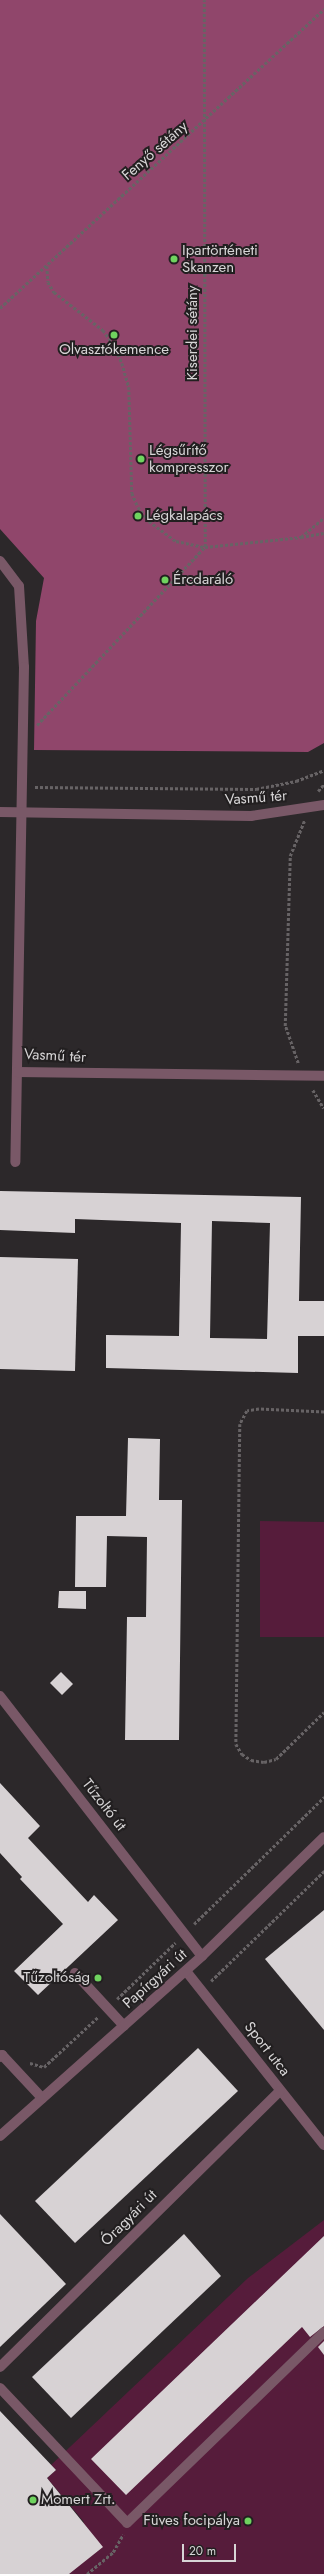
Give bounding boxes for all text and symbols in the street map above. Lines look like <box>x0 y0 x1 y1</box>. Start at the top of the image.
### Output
street label: Fenyő sétány <box>119 118 191 184</box>
place label: Ipartörténeti Skanzen <box>182 241 258 276</box>
marker: Ipartörténeti Skanzen <box>169 254 179 264</box>
street label: Kiserdei sétány <box>184 285 202 381</box>
marker: Olvasztókemence <box>109 330 119 340</box>
place label: Olvasztókemence <box>59 341 169 359</box>
place label: Légsűrítő kompresszor <box>149 441 229 476</box>
marker: Légsűrítő kompresszor <box>136 454 146 464</box>
place label: Légkalapács <box>146 507 223 525</box>
marker: Légkalapács <box>133 511 143 521</box>
place label: Ércdaráló <box>173 571 233 589</box>
marker: Ércdaráló <box>160 575 170 585</box>
street label: Vasmű tér <box>224 787 288 809</box>
street label: Vasmű tér <box>23 1045 87 1067</box>
street label: Tűzoltó út <box>78 1775 130 1835</box>
street label: Papírgyári út <box>119 1946 191 2012</box>
place label: Tűzoltóság <box>23 1969 90 1987</box>
marker: Tűzoltóság <box>93 1973 103 1983</box>
street label: Sport utca <box>240 2018 294 2080</box>
street label: Óragyári út <box>97 2186 161 2250</box>
place label: Momert Zrt. <box>41 2491 115 2509</box>
marker: Momert Zrt. <box>28 2495 38 2505</box>
place label: Füves focipálya <box>143 2512 240 2530</box>
marker: Füves focipálya <box>243 2516 253 2526</box>
scale bar <box>184 2536 238 2562</box>
text: 20 m <box>189 2542 216 2560</box>

